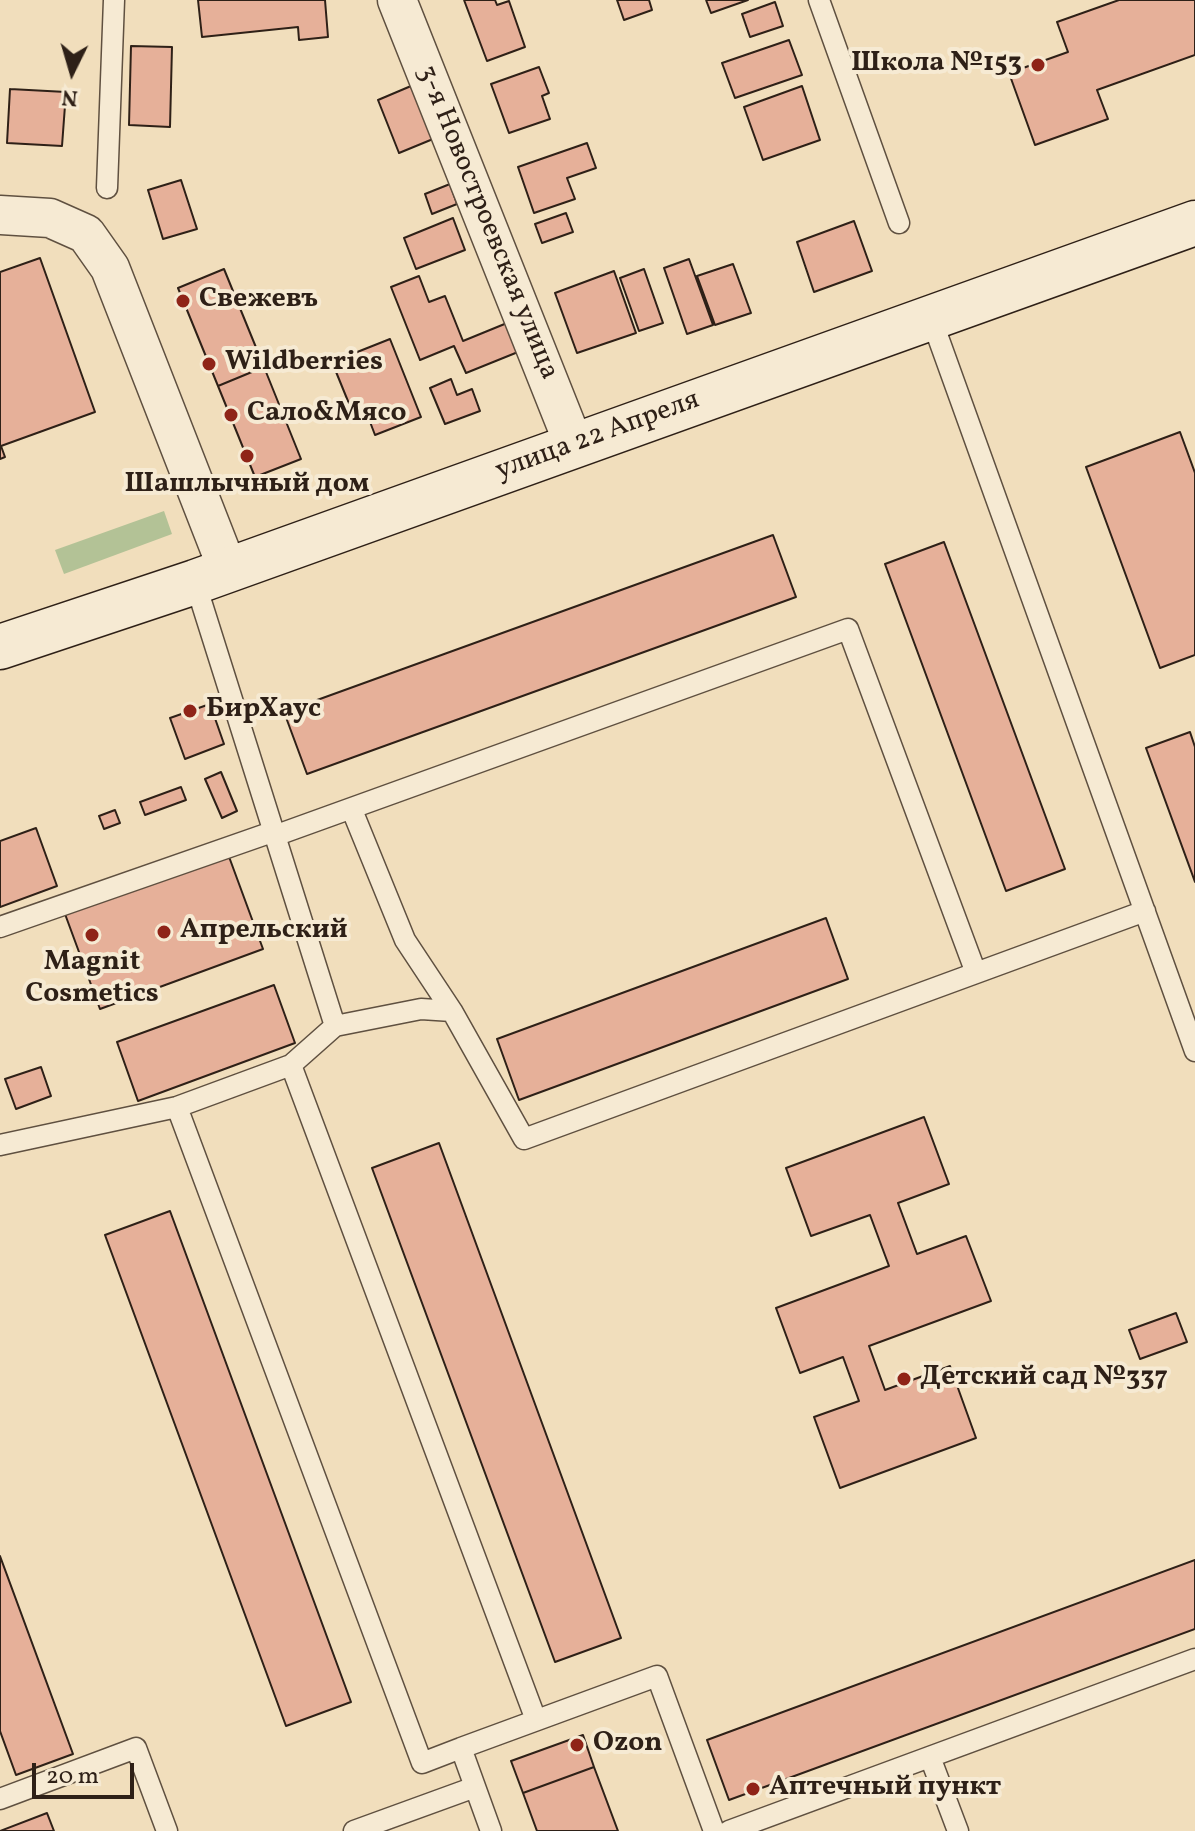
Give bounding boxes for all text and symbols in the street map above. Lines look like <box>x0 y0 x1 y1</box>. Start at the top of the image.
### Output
north arrow <box>32 32 112 112</box>
place label: Школа №153 <box>851 48 1022 82</box>
marker: Школа №153 <box>1029 56 1047 74</box>
street label: 3-я Новостроевская улица <box>407 61 565 385</box>
text: N <box>61 80 79 113</box>
place label: Свежевъ <box>199 284 318 318</box>
marker: Свежевъ <box>174 292 192 310</box>
place label: Wildberries <box>225 347 383 381</box>
marker: Wildberries <box>200 355 218 373</box>
street label: улица 22 Апреля <box>492 385 704 489</box>
place label: Сало&Мясо <box>247 398 406 432</box>
marker: Сало&Мясо <box>222 406 240 424</box>
marker: Шашлычный дом <box>238 447 256 465</box>
place label: Шашлычный дом <box>124 469 370 503</box>
place label: БирХаус <box>206 694 321 728</box>
marker: БирХаус <box>181 702 199 720</box>
place label: Апрельский <box>180 915 348 949</box>
marker: Апрельский <box>155 923 173 941</box>
marker: Magnit Cosmetics <box>83 926 101 944</box>
place label: Magnit Cosmetics <box>25 947 159 1013</box>
place label: Детский сад №337 <box>920 1362 1168 1396</box>
marker: Детский сад №337 <box>895 1370 913 1388</box>
place label: Ozon <box>593 1728 663 1762</box>
marker: Ozon <box>568 1736 586 1754</box>
scale bar <box>36 1747 138 1797</box>
text: 20 m <box>46 1760 99 1794</box>
place label: Аптечный пункт <box>769 1772 1001 1806</box>
marker: Аптечный пункт <box>744 1780 762 1798</box>

